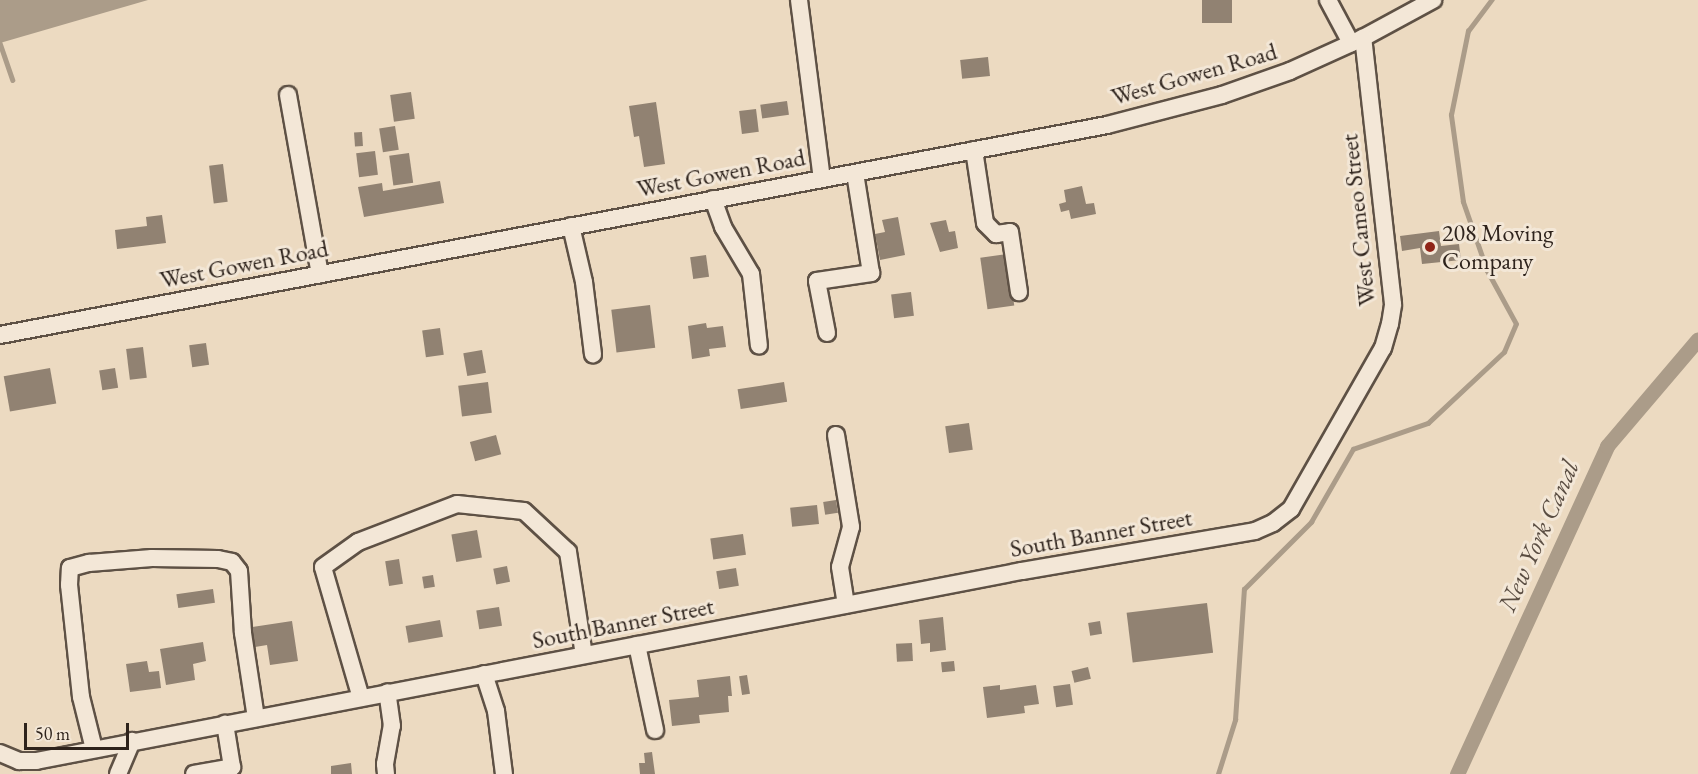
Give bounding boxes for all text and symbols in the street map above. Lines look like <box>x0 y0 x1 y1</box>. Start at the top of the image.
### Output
street label: West Gowen Road <box>1108 37 1280 111</box>
street label: West Cameo Street <box>1335 133 1381 307</box>
street label: West Gowen Road <box>634 143 808 203</box>
place label: 208 Moving Company <box>1442 219 1554 275</box>
street label: West Gowen Road <box>157 234 331 294</box>
marker: 208 Moving Company <box>1423 240 1437 254</box>
water label: New York Canal <box>1492 455 1586 617</box>
street label: South Banner Street <box>1008 503 1194 563</box>
street label: South Banner Street <box>530 591 716 655</box>
scale bar <box>27 711 132 749</box>
text: 50 m <box>35 722 70 745</box>

